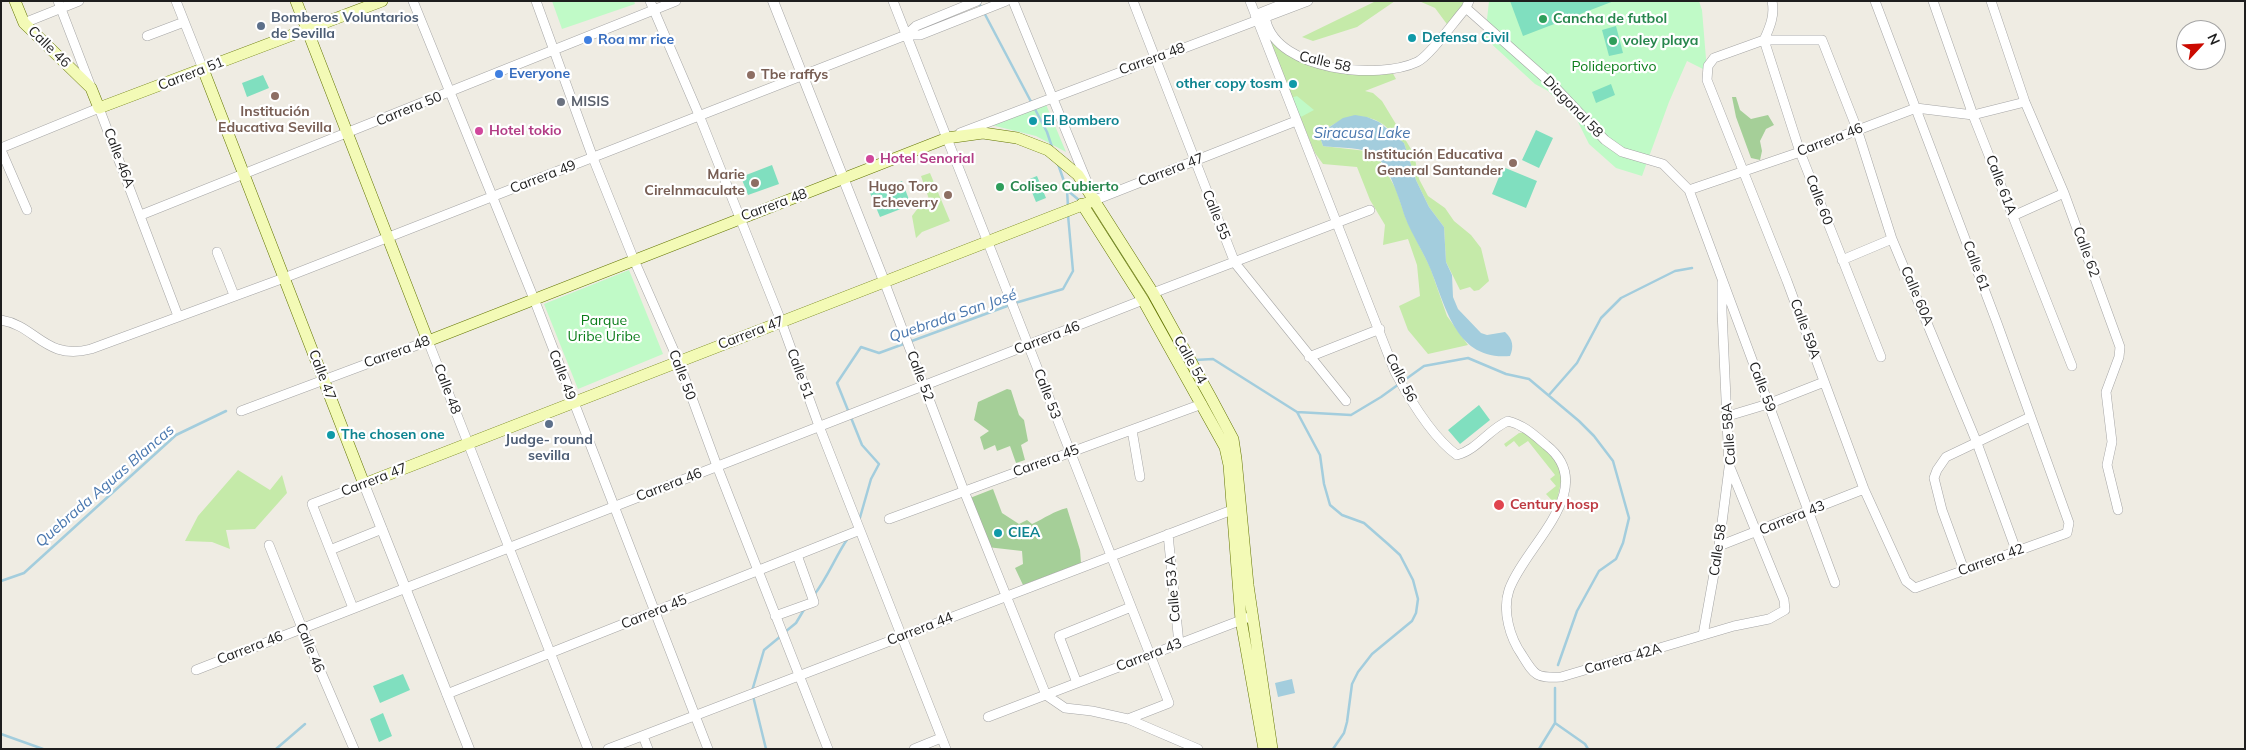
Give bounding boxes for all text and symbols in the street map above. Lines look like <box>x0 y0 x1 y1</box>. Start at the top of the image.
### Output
place label: Bomberos Voluntarios de Sevilla <box>271 10 419 42</box>
place label: Cancha de futbol <box>1553 11 1667 27</box>
marker: Cancha de futbol <box>1537 13 1549 25</box>
marker: Bomberos Voluntarios de Sevilla <box>255 20 267 32</box>
north arrow <box>2176 20 2226 70</box>
street label: Calle 46 <box>24 23 74 71</box>
place label: Defensa Civil <box>1422 30 1509 46</box>
text: N <box>2203 30 2224 48</box>
place label: Roa mr rice <box>598 32 674 48</box>
marker: Defensa Civil <box>1406 32 1418 44</box>
place label: voley playa <box>1623 33 1699 49</box>
marker: Roa mr rice <box>582 34 594 46</box>
marker: voley playa <box>1607 35 1619 47</box>
street label: Carrera 48 <box>1117 39 1187 79</box>
street label: Calle 58 <box>1298 48 1352 76</box>
street label: Carrera 51 <box>156 54 226 94</box>
park label: Polideportivo <box>1572 59 1656 75</box>
place label: Everyone <box>509 66 570 82</box>
place label: Tbe raffys <box>761 67 828 83</box>
marker: Everyone <box>493 68 505 80</box>
marker: Tbe raffys <box>745 69 757 81</box>
street label: Diagonal 58 <box>1540 73 1606 141</box>
place label: other copy tosm <box>1176 76 1283 92</box>
marker: other copy tosm <box>1287 78 1299 90</box>
street label: Carrera 50 <box>374 88 444 130</box>
marker: Institución Educativa Sevilla <box>269 90 281 102</box>
place label: MISIS <box>571 94 609 110</box>
marker: MISIS <box>555 96 567 108</box>
place label: Institución Educativa Sevilla <box>218 104 332 136</box>
place label: El Bombero <box>1043 113 1119 129</box>
marker: El Bombero <box>1027 115 1039 127</box>
street label: Carrera 46 <box>1795 120 1865 160</box>
place label: Hotel tokio <box>489 123 562 139</box>
water label: Siracusa Lake <box>1314 124 1410 142</box>
marker: Hotel tokio <box>473 125 485 137</box>
street label: Calle 46A <box>100 126 138 190</box>
place label: Institución Educativa General Santander <box>1364 147 1503 180</box>
street label: Carrera 47 <box>1136 150 1206 190</box>
place label: Hotel Senorial <box>880 151 974 167</box>
marker: Hotel Senorial <box>864 153 876 165</box>
street label: Calle 61A <box>1982 153 2020 217</box>
street label: Carrera 49 <box>508 157 578 197</box>
marker: Institución Educativa General Santander <box>1507 157 1519 169</box>
place label: Marie CireInmaculate <box>644 167 745 200</box>
street label: Calle 60 <box>1802 172 1836 228</box>
marker: Marie CireInmaculate <box>749 177 761 189</box>
place label: Hugo Toro Echeverry <box>868 179 938 212</box>
place label: Coliseo Cubierto <box>1010 179 1119 195</box>
marker: Coliseo Cubierto <box>994 181 1006 193</box>
street label: Carrera 48 <box>739 185 809 225</box>
street label: Calle 55 <box>1198 188 1234 242</box>
marker: Hugo Toro Echeverry <box>942 189 954 201</box>
street label: Calle 62 <box>2069 224 2103 280</box>
street label: Calle 61 <box>1959 238 1993 294</box>
street label: Calle 60A <box>1897 264 1937 328</box>
water label: Quebrada San José <box>887 286 1019 346</box>
street label: Calle 59A <box>1786 297 1824 361</box>
park label: Parque Uribe Uribe <box>568 313 640 346</box>
street label: Carrera 47 <box>716 313 786 353</box>
street label: Carrera 46 <box>1012 318 1082 358</box>
street label: Carrera 48 <box>362 332 432 372</box>
street label: Calle 54 <box>1170 333 1210 387</box>
street label: Calle 51 <box>783 346 817 402</box>
street label: Calle 47 <box>305 347 339 403</box>
street label: Calle 49 <box>545 347 579 403</box>
street label: Calle 50 <box>665 347 699 403</box>
street label: Calle 52 <box>903 348 937 404</box>
street label: Calle 56 <box>1382 351 1420 405</box>
street label: Calle 59 <box>1745 359 1779 415</box>
street label: Calle 48 <box>430 361 464 417</box>
street label: Calle 53 <box>1030 366 1064 422</box>
street label: Calle 58A <box>1718 402 1740 466</box>
marker: Judge- round sevilla <box>543 418 555 430</box>
water label: Quebrada Aguas Blancas <box>32 421 178 551</box>
place label: The chosen one <box>341 427 445 443</box>
marker: The chosen one <box>325 429 337 441</box>
place label: Judge- round sevilla <box>505 432 593 464</box>
street label: Carrera 45 <box>1011 441 1081 481</box>
street label: Carrera 47 <box>339 460 409 500</box>
street label: Carrera 46 <box>634 465 704 505</box>
place label: Century hosp <box>1510 497 1599 513</box>
street label: Carrera 43 <box>1757 497 1827 539</box>
marker: Century hosp <box>1492 498 1506 512</box>
street label: Calle 58 <box>1706 523 1730 577</box>
place label: CIEA <box>1008 525 1040 541</box>
marker: CIEA <box>992 527 1004 539</box>
street label: Carrera 42 <box>1956 540 2026 580</box>
street label: Calle 53 A <box>1162 555 1184 623</box>
street label: Carrera 45 <box>619 591 689 633</box>
street label: Carrera 44 <box>885 609 955 649</box>
street label: Calle 46 <box>292 621 328 675</box>
street label: Carrera 46 <box>215 628 285 668</box>
street label: Carrera 43 <box>1114 635 1184 675</box>
street label: Carrera 42A <box>1582 640 1664 678</box>

